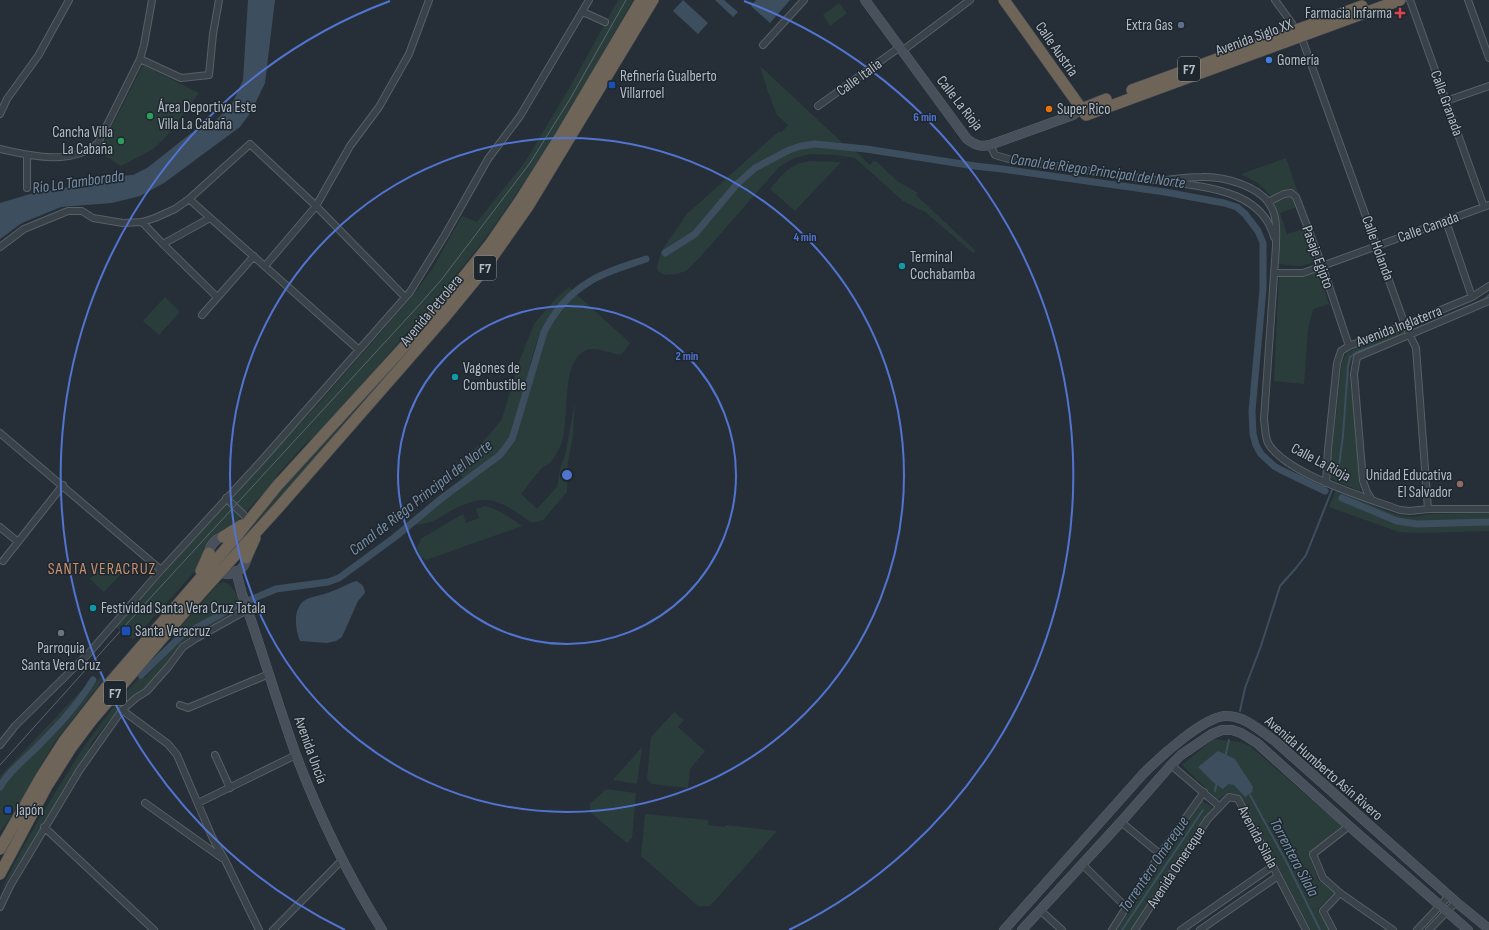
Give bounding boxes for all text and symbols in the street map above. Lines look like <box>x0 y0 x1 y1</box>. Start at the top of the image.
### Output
place label: Farmacia Infarma <box>1305 4 1392 23</box>
marker: Farmacia Infarma <box>1395 8 1405 18</box>
street label: Avenida Siglo XX <box>1212 14 1296 61</box>
place label: Extra Gas <box>1126 16 1173 35</box>
street label: Calle Austria <box>1031 18 1082 80</box>
marker: Extra Gas <box>1176 20 1186 30</box>
place label: Gomería <box>1277 51 1319 70</box>
street label: Calle Italia <box>833 54 886 100</box>
marker: Gomería <box>1264 55 1274 65</box>
road number: F7 <box>1178 57 1200 81</box>
place label: Refinería Gualberto Villarroel <box>620 67 717 103</box>
street label: Calle Granada <box>1426 68 1467 139</box>
street label: Calle La Rioja <box>932 72 987 135</box>
marker: Refinería Gualberto Villarroel <box>607 80 617 90</box>
place label: Área Deportiva Este Villa La Cabaña <box>157 98 256 134</box>
place label: Super Rico <box>1057 100 1111 119</box>
marker: Super Rico <box>1044 104 1054 114</box>
text: 6 min <box>913 110 937 125</box>
marker: Área Deportiva Este Villa La Cabaña <box>145 111 155 121</box>
place label: Cancha Villa La Cabaña <box>52 123 113 159</box>
marker: Cancha Villa La Cabaña <box>116 136 126 146</box>
water label: Canal de Riego Principal del Norte <box>1009 150 1186 193</box>
water label: Río La Tamborada <box>31 167 126 198</box>
street label: Calle Canada <box>1395 208 1462 247</box>
street label: Calle Holanda <box>1357 213 1398 283</box>
street label: Pasaje Egipto <box>1297 223 1338 291</box>
text: 4 min <box>793 230 817 245</box>
place label: Terminal Cochabamba <box>910 248 975 284</box>
road number: F7 <box>474 256 496 280</box>
marker: Terminal Cochabamba <box>897 261 907 271</box>
street label: Avenida Petrolera <box>395 271 467 351</box>
street label: Avenida Inglaterra <box>1353 301 1445 352</box>
text: 2 min <box>676 349 698 364</box>
place label: Vagones de Combustible <box>463 359 526 395</box>
marker: Vagones de Combustible <box>450 372 460 382</box>
water label: Canal de Riego Principal del Norte <box>346 436 496 560</box>
street label: Calle La Rioja <box>1288 439 1354 486</box>
place label: Unidad Educativa El Salvador <box>1366 466 1453 502</box>
centre of rings <box>560 468 574 482</box>
marker: Unidad Educativa El Salvador <box>1455 479 1465 489</box>
district label: SANTA VERACRUZ <box>48 560 156 579</box>
place label: Festividad Santa Vera Cruz Tatala <box>101 599 266 618</box>
marker: Festividad Santa Vera Cruz Tatala <box>88 603 98 613</box>
place label: Santa Veracruz <box>135 622 211 641</box>
marker: Santa Veracruz <box>120 625 132 637</box>
marker: Parroquia Santa Vera Cruz <box>56 628 66 638</box>
place label: Parroquia Santa Vera Cruz <box>21 639 101 675</box>
road number: F7 <box>104 681 126 705</box>
street label: Avenida Humberto Asín Rivero <box>1260 711 1387 825</box>
street label: Avenida Uncía <box>289 713 332 787</box>
place label: Japón <box>15 801 44 820</box>
street label: Avenida Silala <box>1233 802 1282 872</box>
marker: Japón <box>3 805 13 815</box>
water label: Torrentera Omereque <box>1115 813 1193 916</box>
water label: Torrentera Silala <box>1265 815 1323 901</box>
street label: Avenida Omereque <box>1143 823 1210 912</box>

